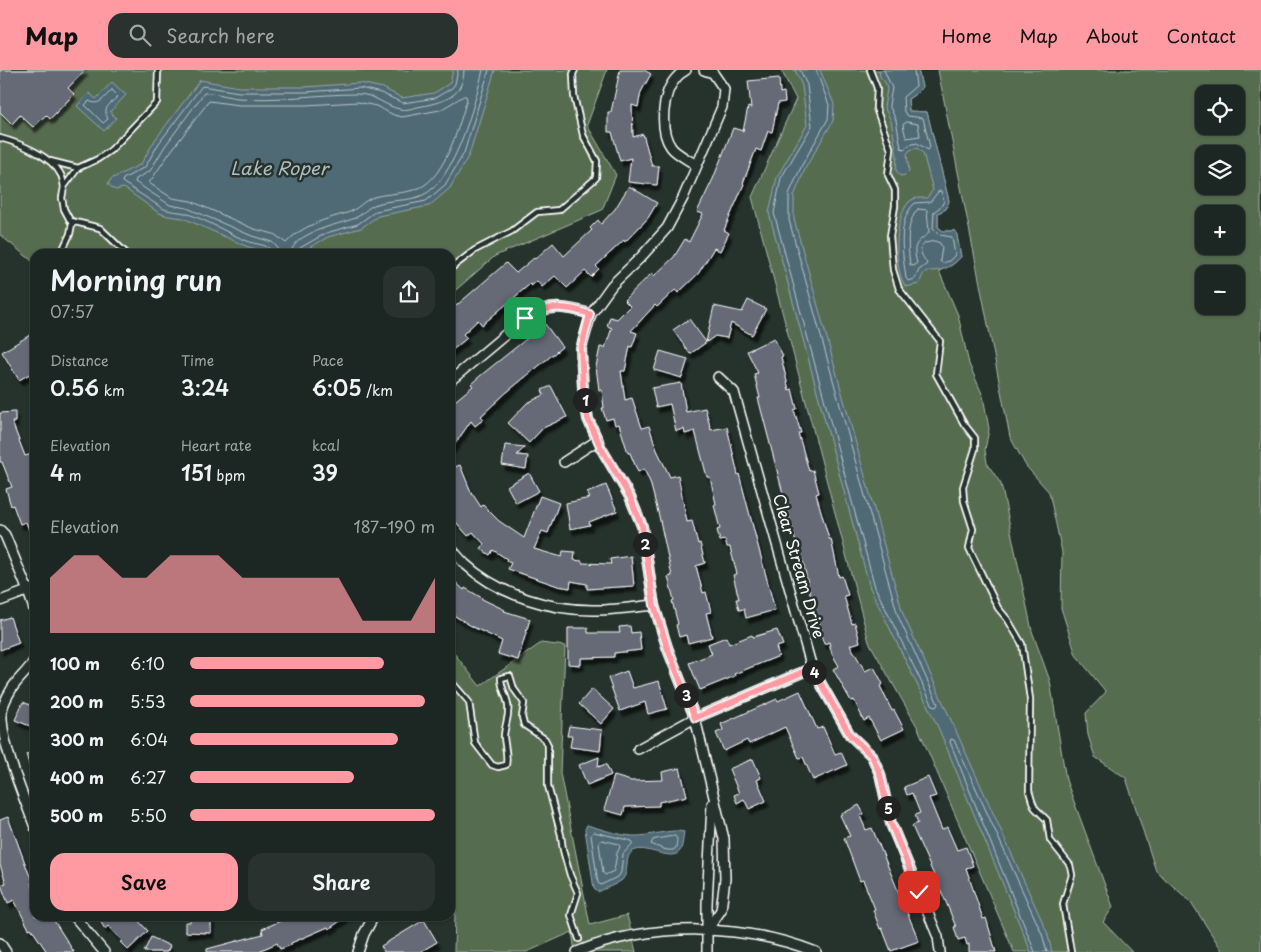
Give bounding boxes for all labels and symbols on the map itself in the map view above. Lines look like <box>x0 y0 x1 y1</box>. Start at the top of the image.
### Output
water label: Lake Roper <box>230 154 331 181</box>
pin <box>504 297 546 339</box>
pin: 1 <box>572 388 598 412</box>
street label: Clear Stream Drive <box>768 491 832 641</box>
pin: 2 <box>632 532 658 556</box>
pin: 4 <box>802 660 826 684</box>
pin: 3 <box>674 682 698 708</box>
pin: 5 <box>876 796 900 820</box>
pin <box>898 871 940 913</box>

